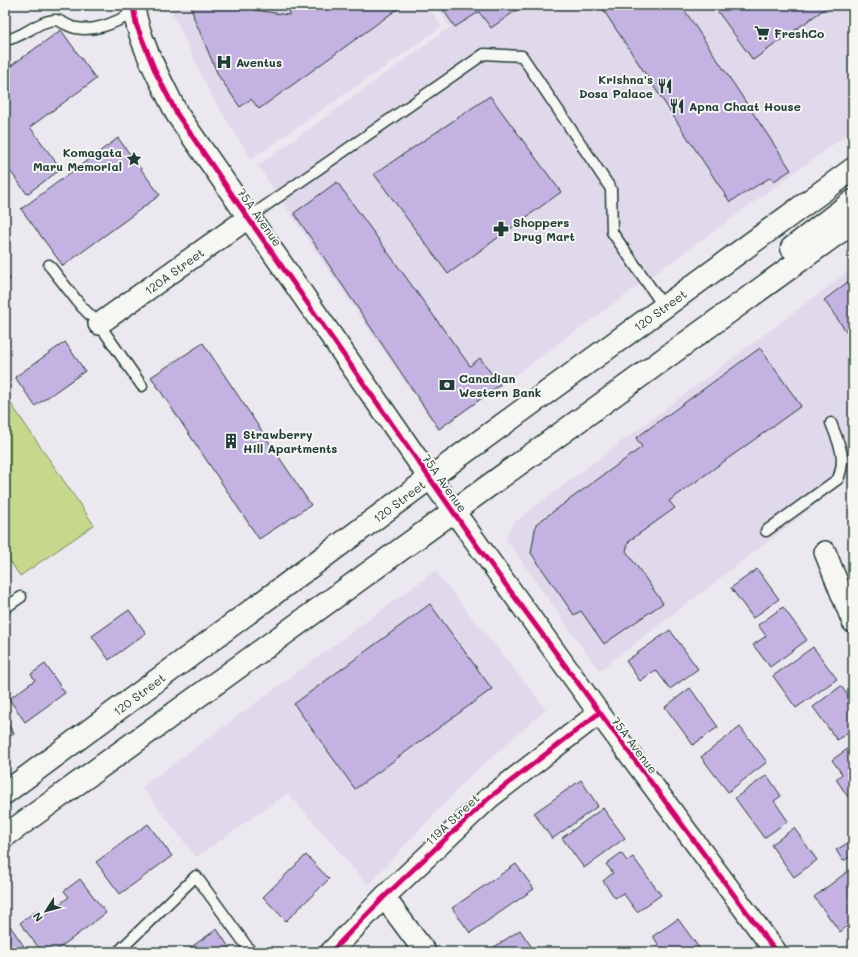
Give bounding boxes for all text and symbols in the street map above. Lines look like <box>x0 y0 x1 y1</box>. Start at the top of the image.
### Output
supermarket icon: FreshCo <box>753 24 771 42</box>
place label: FreshCo <box>774 25 824 41</box>
hospital icon: Aventus <box>215 53 233 71</box>
place label: Aventus <box>236 54 282 70</box>
place label: Krishna's Dosa Palace <box>579 71 653 101</box>
restaurant icon: Krishna's Dosa Palace <box>656 77 674 95</box>
restaurant icon: Apna Chaat House <box>668 97 686 115</box>
place label: Apna Chaat House <box>689 98 801 114</box>
place label: Komagata Maru Memorial <box>33 144 122 174</box>
place icon: Komagata Maru Memorial <box>125 150 143 168</box>
street label: 75A Avenue <box>234 185 286 249</box>
place label: Shoppers Drug Mart <box>513 214 575 244</box>
pharmacy icon: Shoppers Drug Mart <box>492 220 510 238</box>
street label: 120A Street <box>141 244 207 298</box>
street label: 120 Street <box>630 285 690 335</box>
place label: Canadian Western Bank <box>459 370 541 400</box>
bank icon: Canadian Western Bank <box>438 376 456 394</box>
place label: Strawberry Hill Apartments <box>243 426 337 456</box>
building icon: Strawberry Hill Apartments <box>222 432 240 450</box>
street label: 75A Avenue <box>419 451 471 515</box>
street label: 120 Street <box>370 476 428 526</box>
street label: 120 Street <box>110 669 168 719</box>
street label: 75A Avenue <box>608 713 662 777</box>
street label: 119A Street <box>422 790 482 848</box>
north arrow <box>26 891 66 931</box>
text: N <box>29 909 46 925</box>

